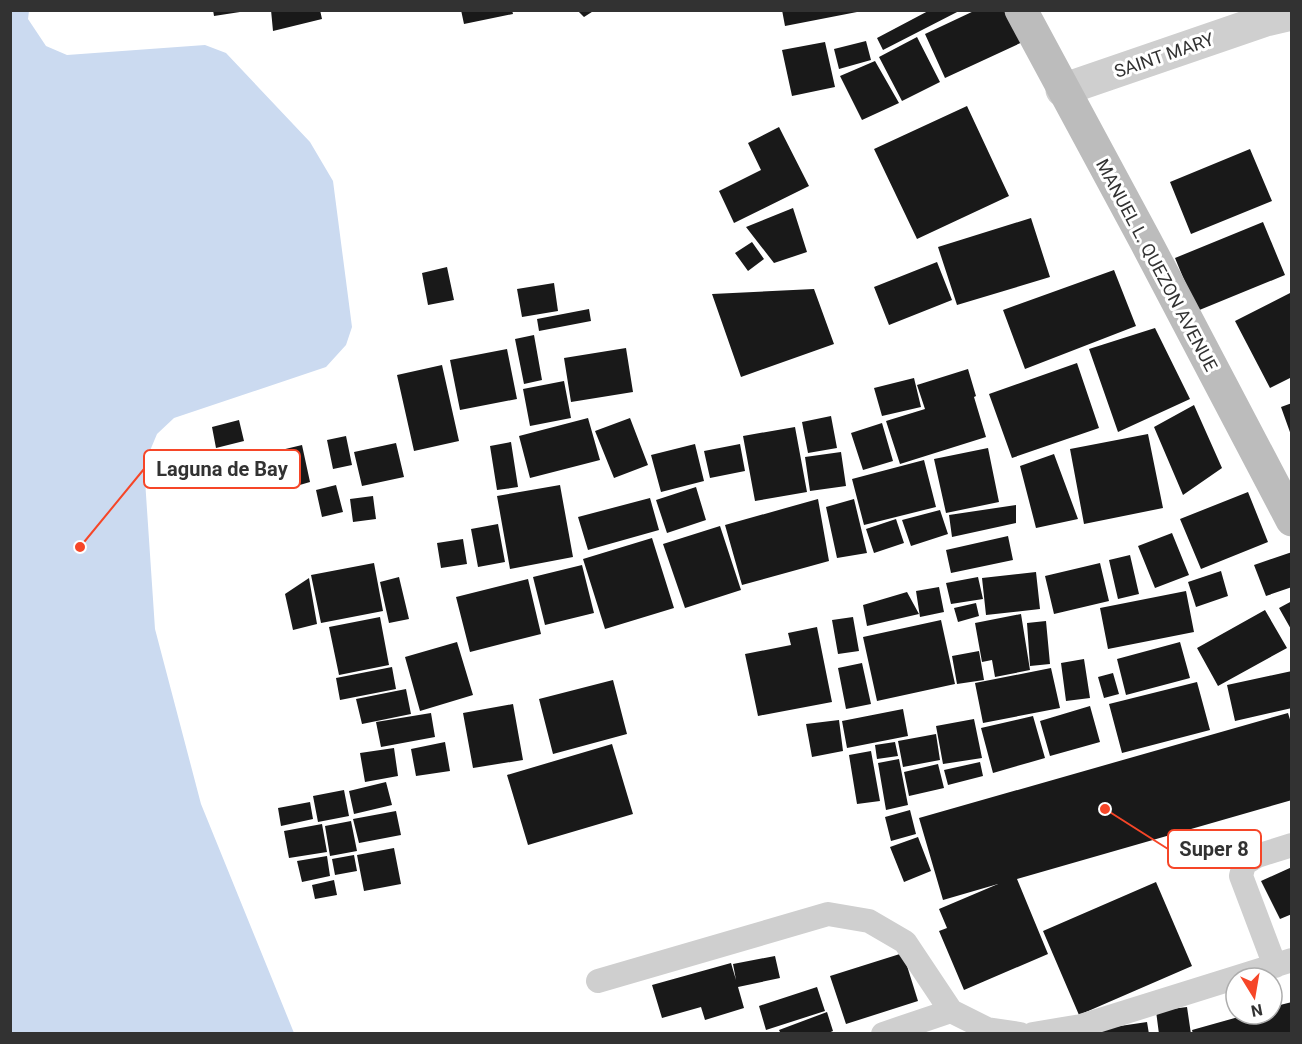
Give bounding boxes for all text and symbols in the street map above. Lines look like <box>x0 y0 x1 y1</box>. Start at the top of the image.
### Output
street label: SAINT MARY <box>1111 28 1217 82</box>
street label: MANUEL L. QUEZON AVENUE <box>1092 155 1222 375</box>
callout: Laguna de Bay <box>144 450 300 488</box>
text: Laguna de Bay <box>156 457 289 481</box>
callout: Super 8 <box>1168 830 1261 868</box>
text: Super 8 <box>1179 837 1249 861</box>
north arrow <box>1224 966 1284 1026</box>
text: N <box>1249 1000 1264 1021</box>

